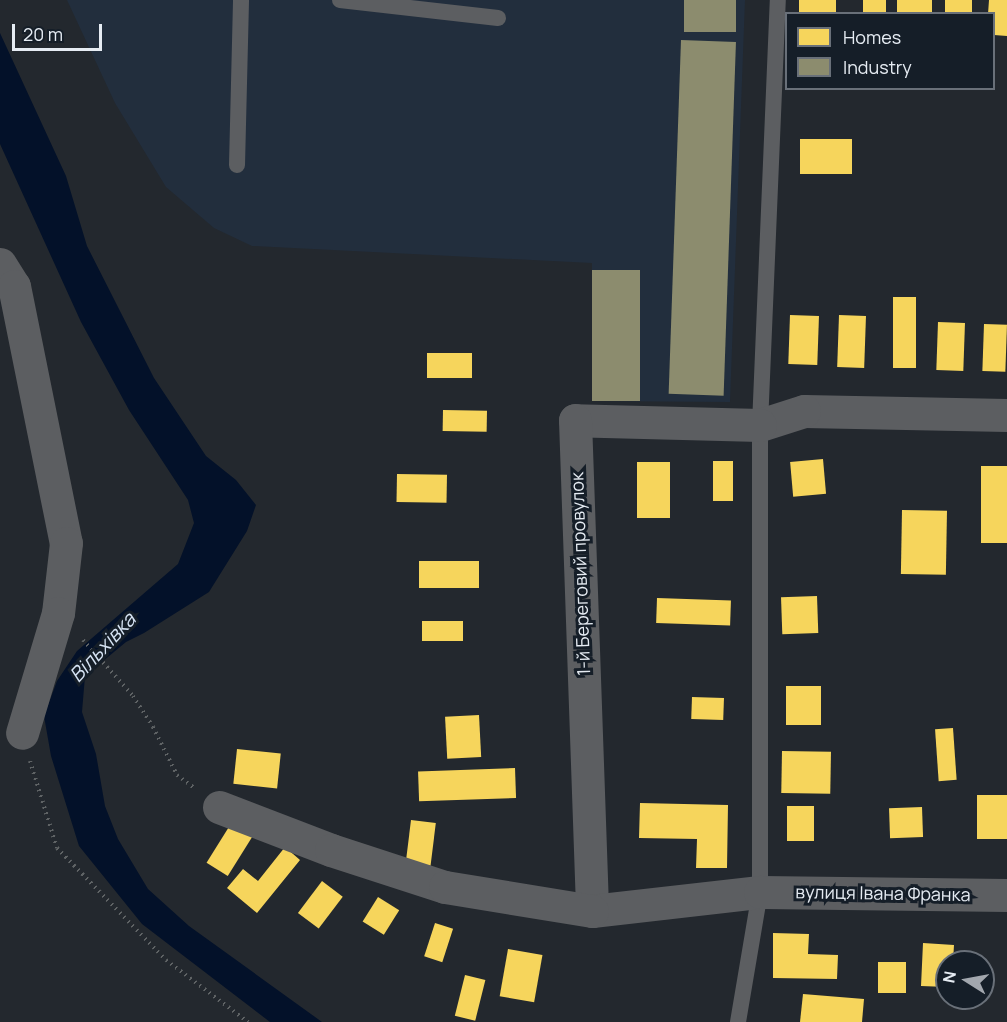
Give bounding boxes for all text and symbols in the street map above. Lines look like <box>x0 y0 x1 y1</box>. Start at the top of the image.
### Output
scale bar <box>15 12 105 50</box>
legend <box>785 12 995 90</box>
text: 20 m <box>23 22 63 46</box>
text: Homes <box>843 25 901 49</box>
text: Industry <box>843 55 912 79</box>
street label: 1-й Береговий провулок <box>566 472 594 676</box>
water label: Вільхівка <box>64 607 140 687</box>
street label: вулиця Івана Франка <box>795 881 971 905</box>
north arrow <box>935 950 995 1010</box>
text: N <box>937 969 961 985</box>

